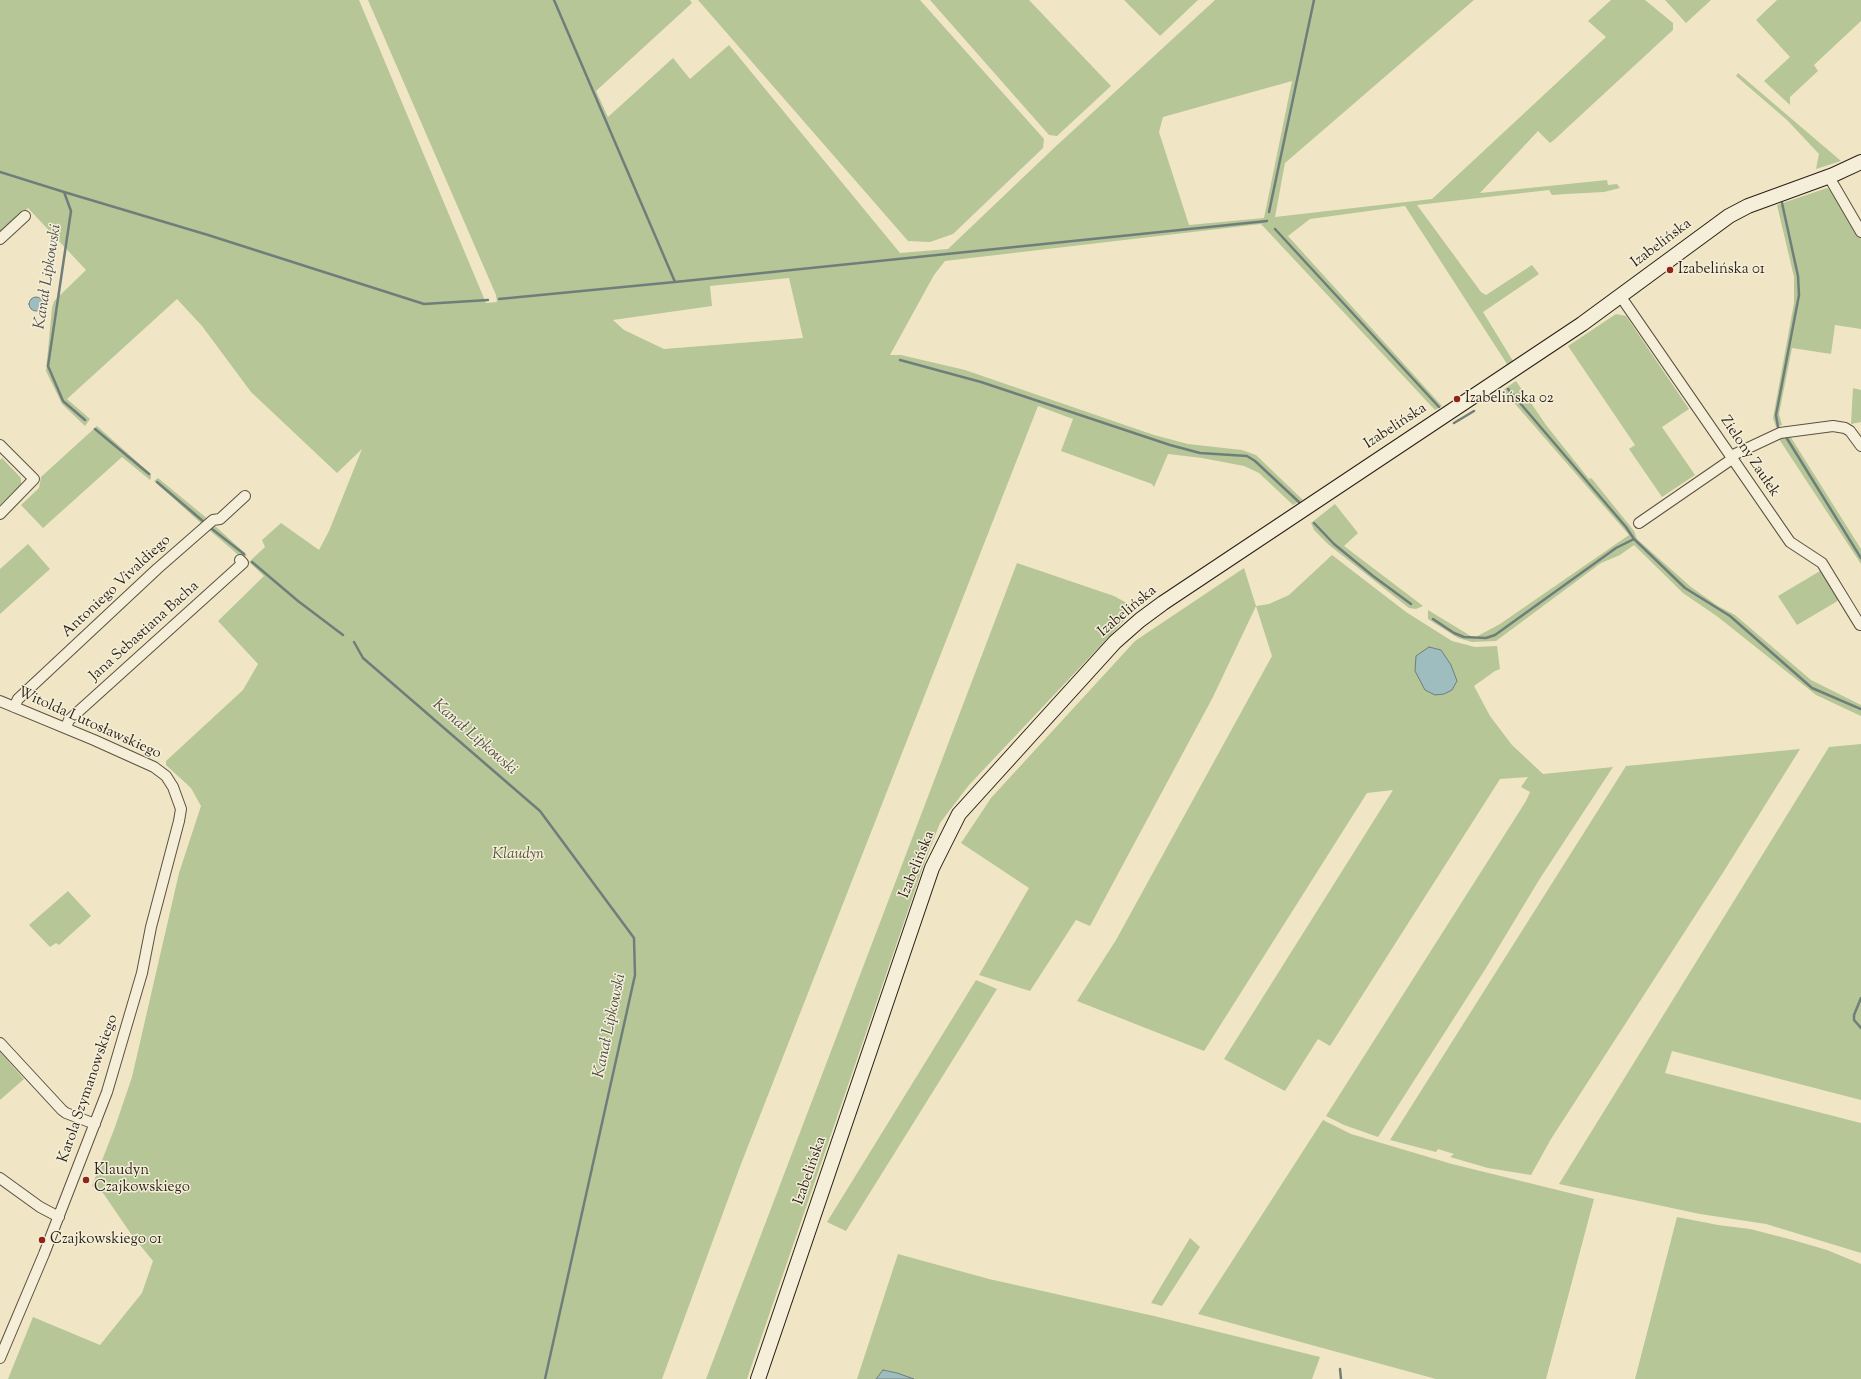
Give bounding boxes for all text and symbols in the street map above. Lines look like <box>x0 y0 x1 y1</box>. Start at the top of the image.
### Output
street label: Izabelińska <box>1628 216 1696 272</box>
water label: Kanał Lipkowski <box>31 223 67 331</box>
place label: Izabelińska 01 <box>1678 261 1765 279</box>
marker: Izabelińska 01 <box>1665 265 1675 275</box>
place label: Izabelińska 02 <box>1465 390 1554 408</box>
marker: Izabelińska 02 <box>1452 394 1462 404</box>
street label: Izabelińska <box>1361 400 1431 454</box>
street label: Zielony Zaułek <box>1715 413 1783 501</box>
street label: Antoniego Vivaldiego <box>59 532 175 642</box>
street label: Jana Sebastiana Bacha <box>87 578 203 686</box>
street label: Izabelińska <box>1095 582 1161 642</box>
street label: Witolda Lutosławskiego <box>14 684 164 764</box>
water label: Kanał Lipkowski <box>428 696 520 780</box>
street label: Izabelińska <box>896 829 940 901</box>
park label: Klaudyn <box>492 846 544 864</box>
water label: Kanał Lipkowski <box>591 972 631 1080</box>
street label: Karola Szymanowskiego <box>55 1013 123 1165</box>
street label: Izabelińska <box>791 1135 831 1207</box>
place label: Klaudyn Czajkowskiego <box>94 1162 190 1197</box>
marker: Klaudyn Czajkowskiego <box>81 1175 91 1185</box>
place label: Czajkowskiego 01 <box>50 1231 162 1249</box>
marker: Czajkowskiego 01 <box>37 1235 47 1245</box>

